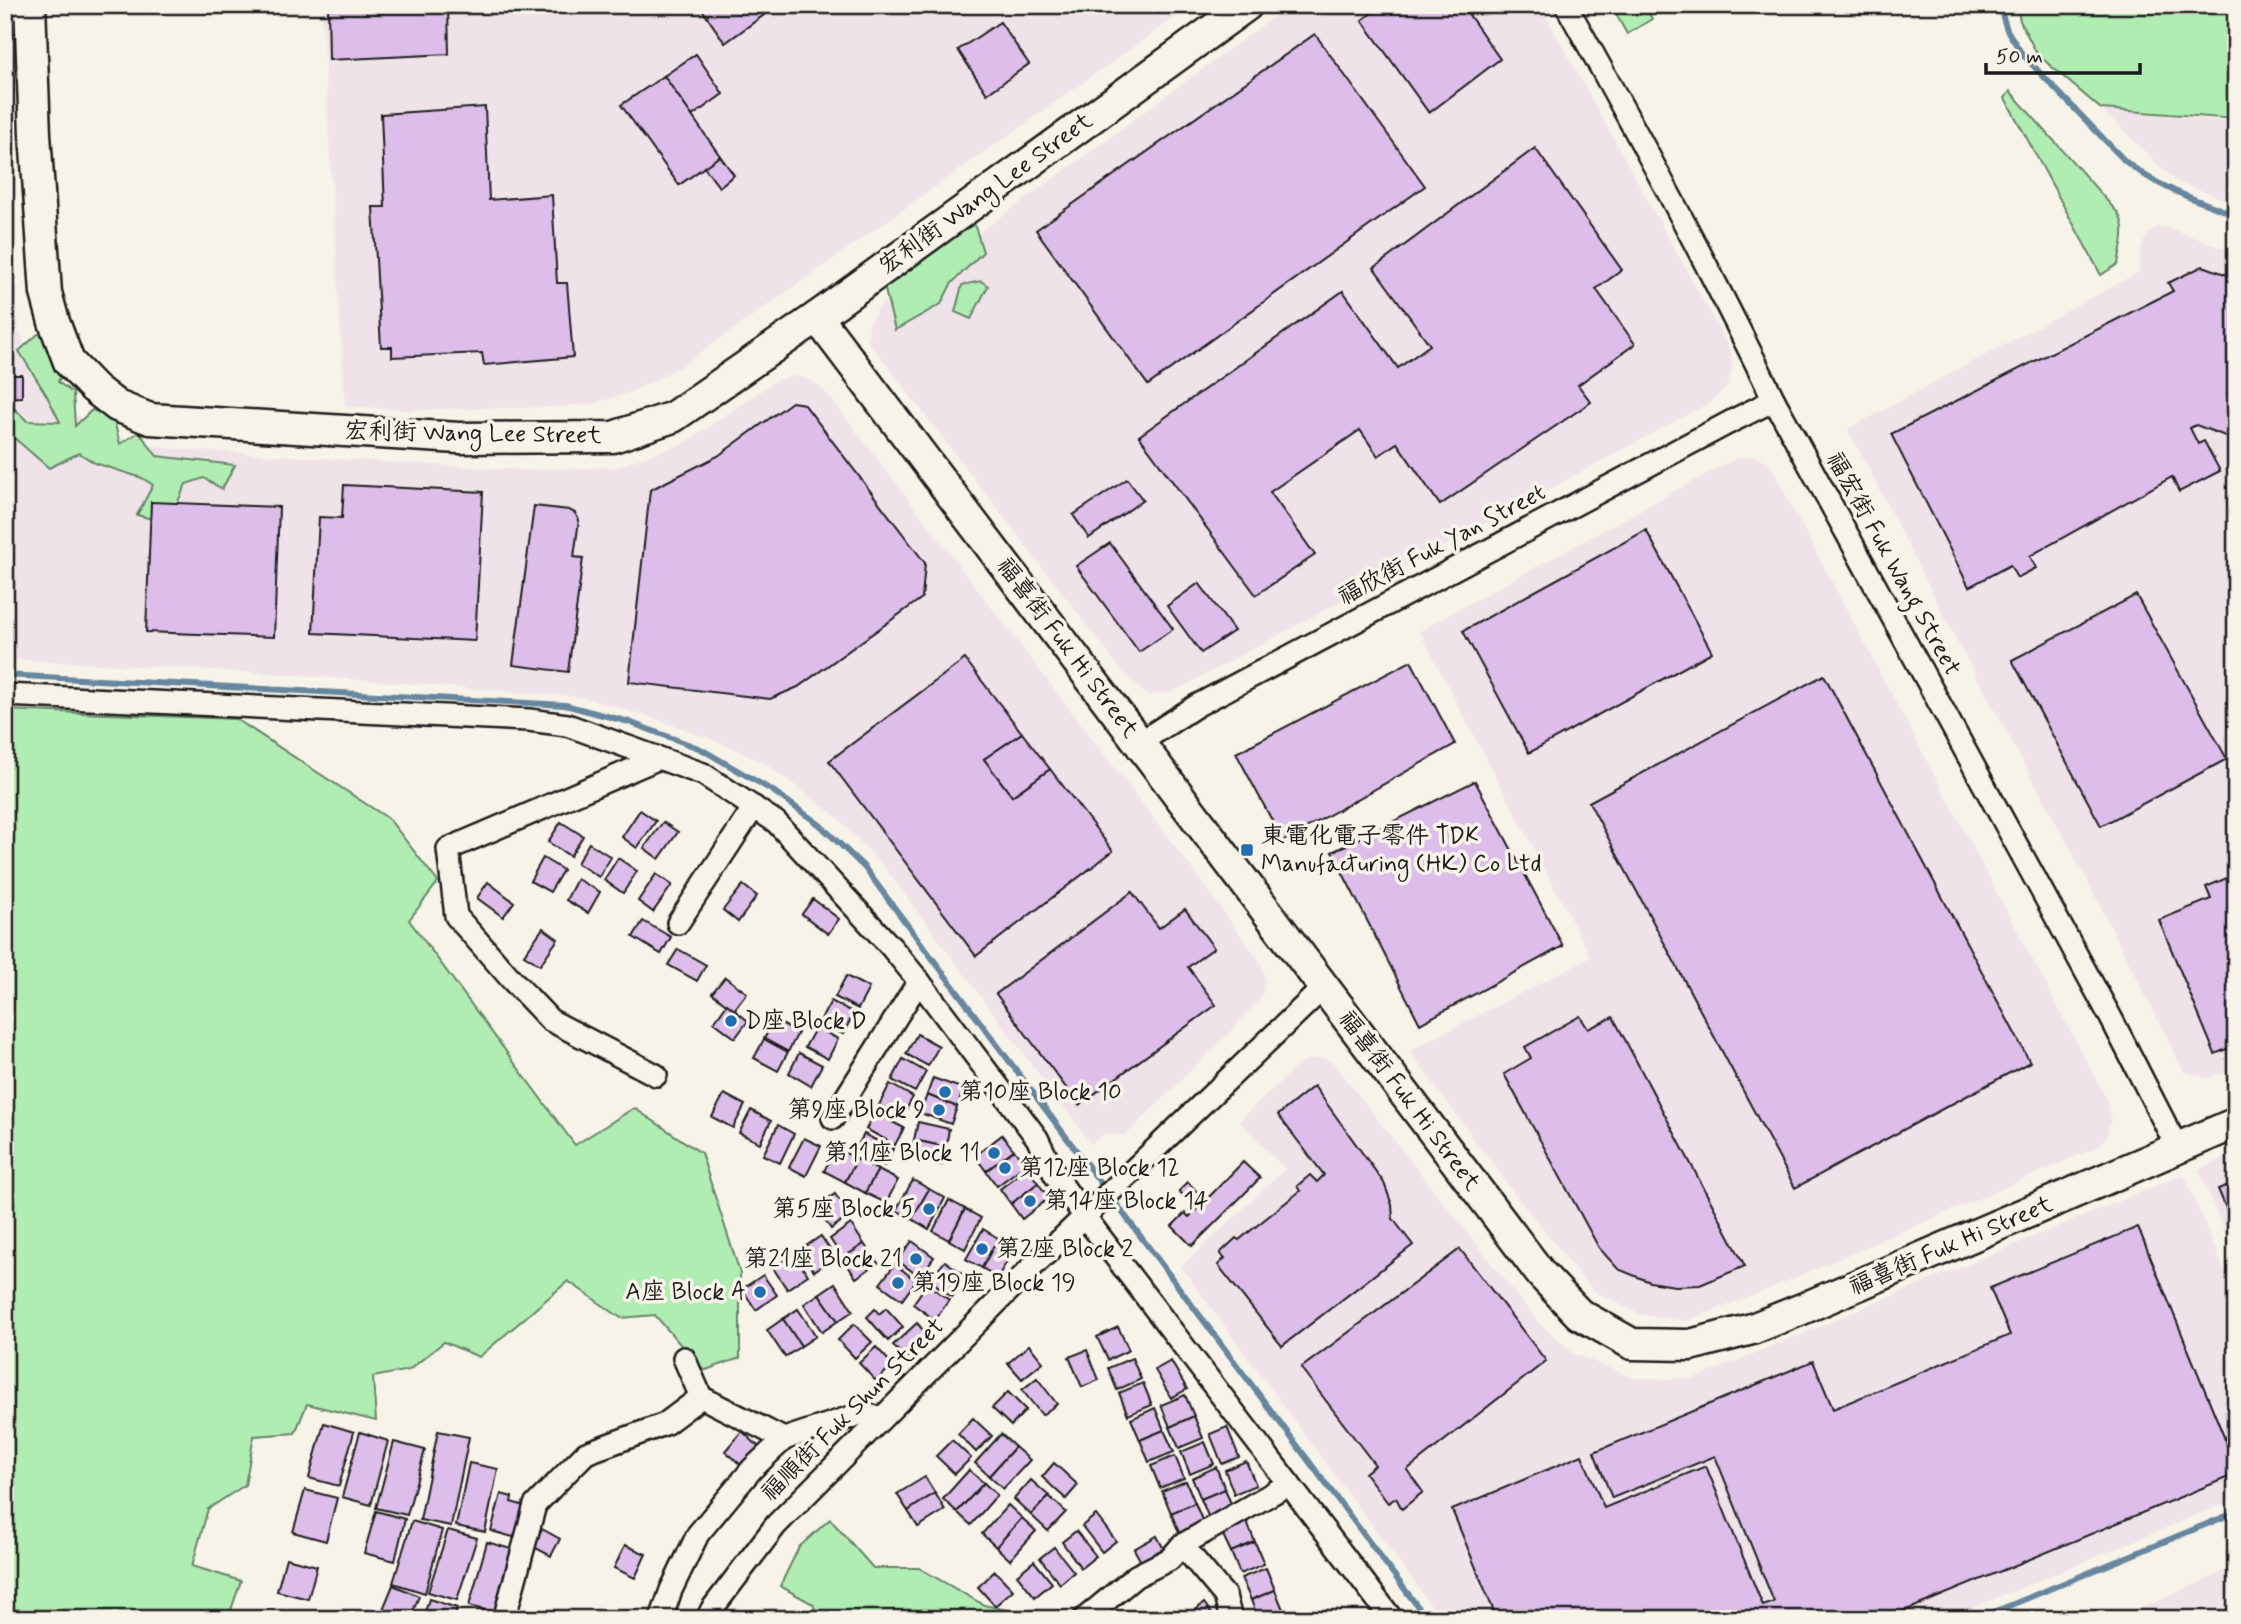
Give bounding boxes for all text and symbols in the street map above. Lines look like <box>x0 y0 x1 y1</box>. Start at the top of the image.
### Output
scale bar <box>1986 32 2140 76</box>
text: 50 m <box>1996 43 2043 71</box>
street label: 宏利街 Wang Lee Street <box>873 106 1100 284</box>
street label: 宏利街 Wang Lee Street <box>344 416 602 454</box>
street label: 福宏街 Fuk Wang Street <box>1816 446 1968 683</box>
street label: 福欣街 Fuk Yan Street <box>1333 477 1551 613</box>
street label: 福喜街 Fuk Hi Street <box>989 551 1145 745</box>
place label: 東電化電子零件 TDK Manufacturing (HK) Co Ltd <box>1261 821 1542 882</box>
marker: 東電化電子零件 TDK Manufacturing (HK) Co Ltd <box>1239 842 1255 858</box>
street label: 福喜街 Fuk Hi Street <box>1331 1004 1487 1198</box>
place label: D座 Block D <box>745 1006 867 1037</box>
marker: D座 Block D <box>723 1013 739 1029</box>
place label: 第10座 Block 10 <box>959 1077 1122 1108</box>
marker: 第10座 Block 10 <box>937 1084 953 1100</box>
place label: 第9座 Block 9 <box>788 1095 925 1126</box>
marker: 第9座 Block 9 <box>931 1102 947 1118</box>
place label: 第11座 Block 11 <box>824 1138 980 1169</box>
marker: 第11座 Block 11 <box>986 1145 1002 1161</box>
place label: 第12座 Block 12 <box>1019 1153 1180 1184</box>
marker: 第12座 Block 12 <box>997 1160 1013 1176</box>
place label: 第14座 Block 14 <box>1044 1186 1208 1217</box>
street label: 福喜街 Fuk Hi Street <box>1844 1189 2058 1303</box>
marker: 第14座 Block 14 <box>1022 1193 1038 1209</box>
place label: 第5座 Block 5 <box>772 1194 915 1225</box>
marker: 第5座 Block 5 <box>921 1201 937 1217</box>
place label: 第2座 Block 2 <box>996 1234 1134 1265</box>
marker: 第2座 Block 2 <box>974 1241 990 1257</box>
place label: 第21座 Block 21 <box>744 1244 902 1275</box>
marker: 第21座 Block 21 <box>908 1251 924 1267</box>
place label: 第19座 Block 19 <box>912 1268 1076 1299</box>
marker: 第19座 Block 19 <box>890 1275 906 1291</box>
place label: A座 Block A <box>625 1277 746 1308</box>
marker: A座 Block A <box>752 1284 768 1300</box>
street label: 福順街 Fuk Shun Street <box>755 1312 951 1508</box>

